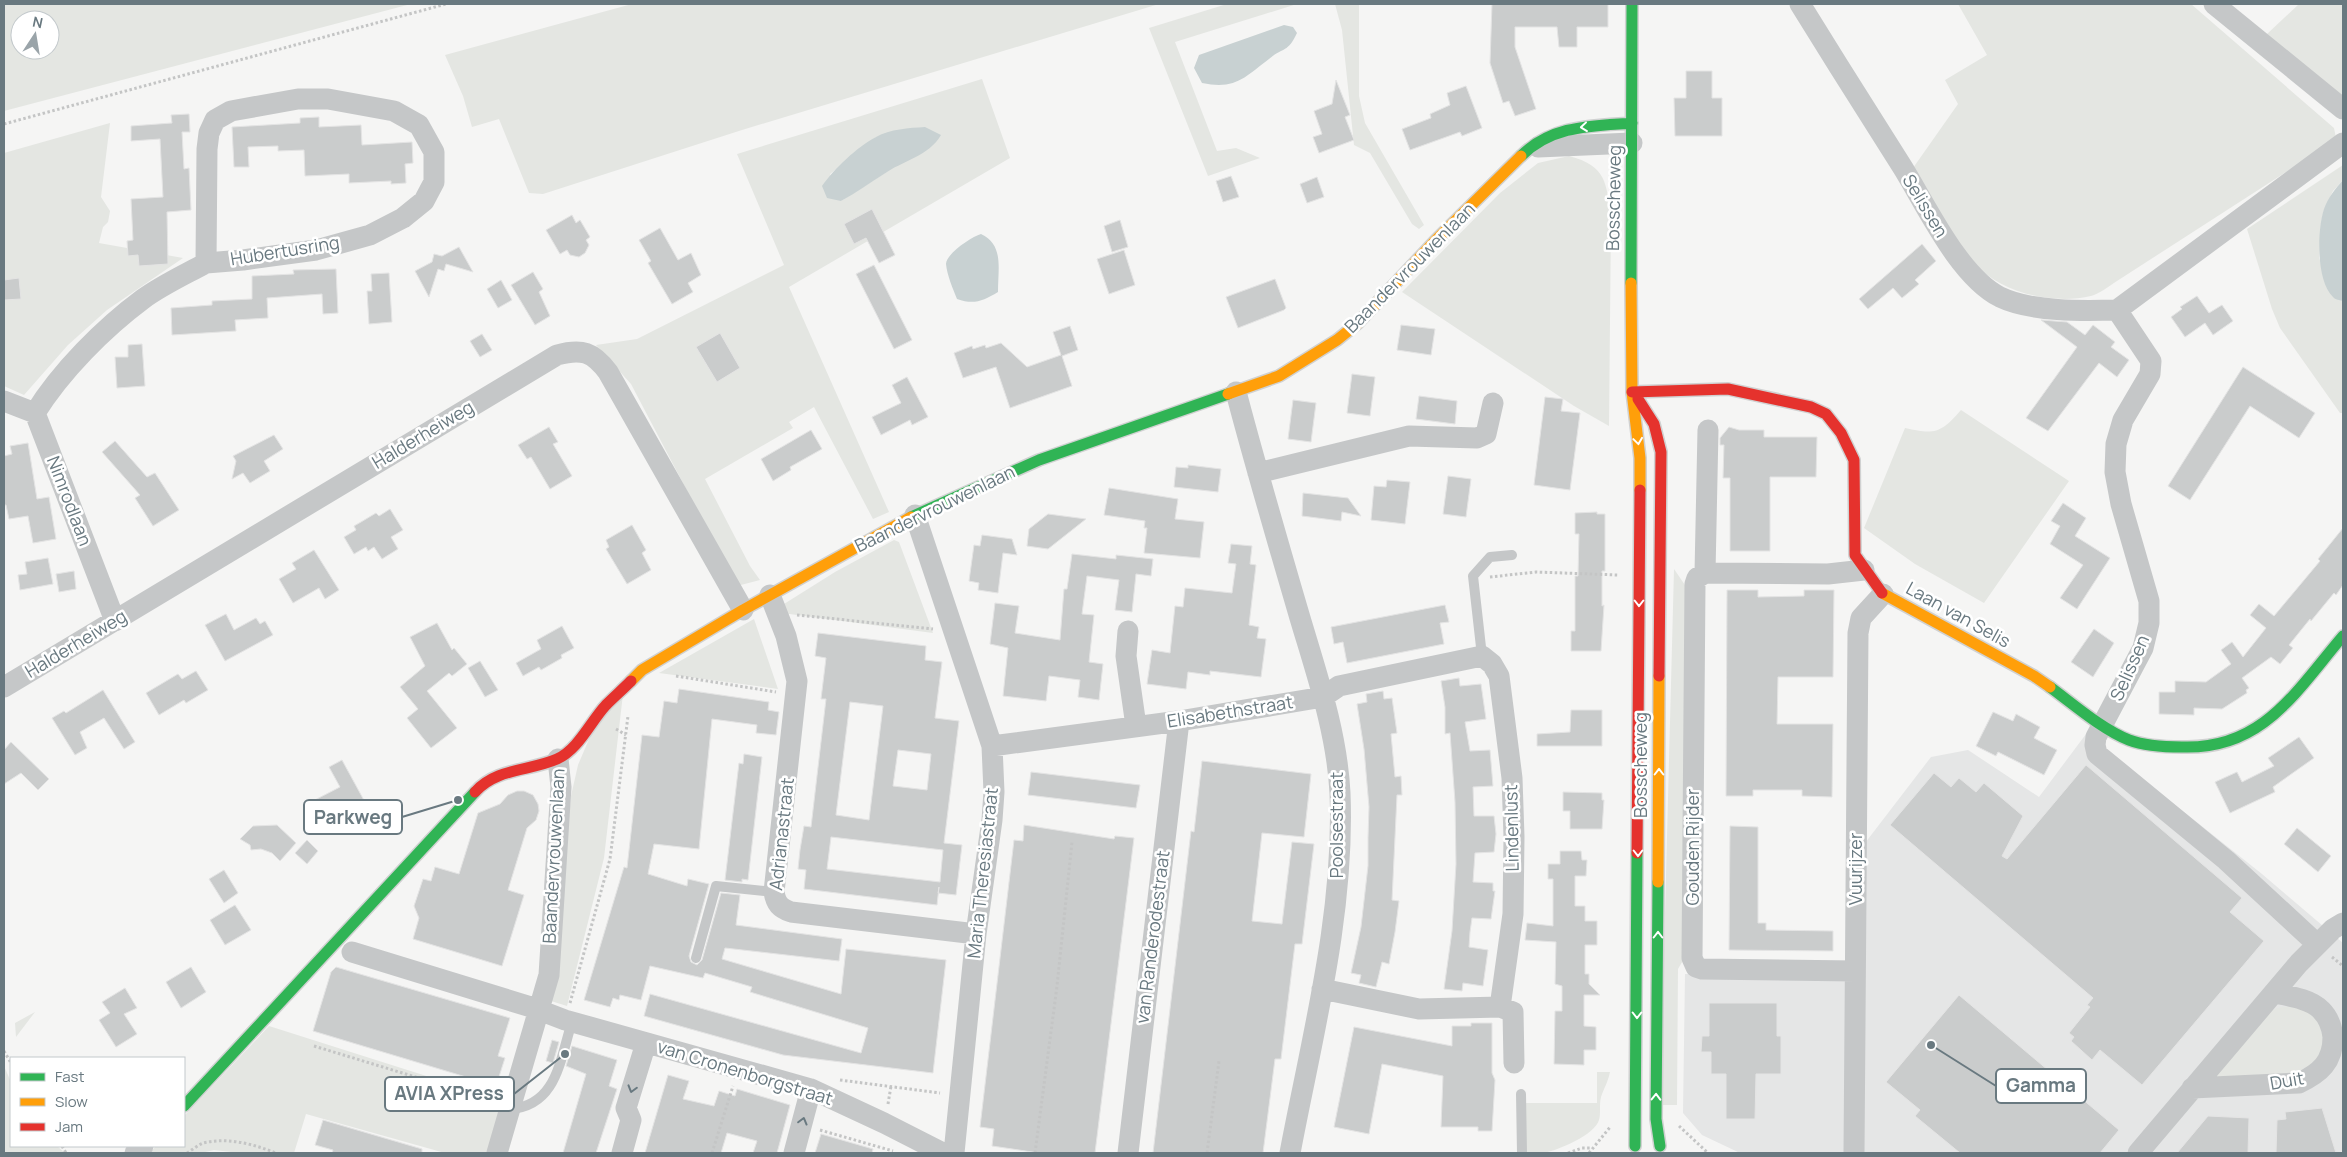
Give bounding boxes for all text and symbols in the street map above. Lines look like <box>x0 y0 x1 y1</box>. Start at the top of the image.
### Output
north arrow <box>10 10 60 60</box>
text: N <box>31 11 45 32</box>
one-way arrow <box>1579 121 1587 132</box>
street label: Bosscheweg <box>1600 145 1626 251</box>
street label: Selissen <box>1898 169 1954 242</box>
street label: Baandervrouwenlaan <box>1339 197 1480 338</box>
street label: Hubertusring <box>229 230 341 270</box>
street label: Halderheiweg <box>367 394 478 474</box>
one-way arrow <box>1632 437 1643 445</box>
street label: Nimrodlaan <box>42 452 98 549</box>
street label: Baandervrouwenlaan <box>850 459 1019 557</box>
street label: Laan van Selis <box>1902 576 2015 653</box>
one-way arrow <box>1634 600 1644 607</box>
street label: Halderheiweg <box>20 603 131 683</box>
street label: Selissen <box>2104 631 2154 704</box>
street label: Elisabethstraat <box>1165 689 1295 733</box>
street label: Bosscheweg <box>1628 712 1652 818</box>
street label: Baandervrouwenlaan <box>536 768 570 944</box>
one-way arrow <box>1654 768 1664 776</box>
street label: Poolsestraat <box>1324 772 1348 878</box>
street label: Adrianastraat <box>763 776 799 892</box>
street label: Lindenlust <box>1498 784 1524 872</box>
street label: Maria Theresiastraat <box>961 786 1003 960</box>
street label: Gouden Rijder <box>1680 788 1704 905</box>
callout: Parkweg <box>304 800 402 834</box>
text: Parkweg <box>314 804 392 830</box>
street label: Vuurijzer <box>1843 832 1867 905</box>
street label: van Randerodestraat <box>1129 849 1175 1025</box>
one-way arrow <box>1633 850 1643 857</box>
one-way arrow <box>1653 931 1663 938</box>
one-way arrow <box>1632 1012 1642 1020</box>
street label: van Cronenborgstraat <box>655 1034 836 1110</box>
legend <box>10 1057 185 1147</box>
street label: Duit <box>2268 1065 2306 1095</box>
text: Fast <box>55 1066 84 1087</box>
callout: Gamma <box>1996 1069 2086 1103</box>
text: Gamma <box>2006 1072 2076 1098</box>
callout: AVIA XPress <box>385 1077 514 1111</box>
text: AVIA XPress <box>394 1080 504 1106</box>
one-way arrow <box>628 1085 638 1093</box>
text: Slow <box>55 1091 88 1112</box>
one-way arrow <box>1651 1093 1661 1101</box>
text: Jam <box>55 1116 83 1137</box>
one-way arrow <box>797 1118 807 1126</box>

